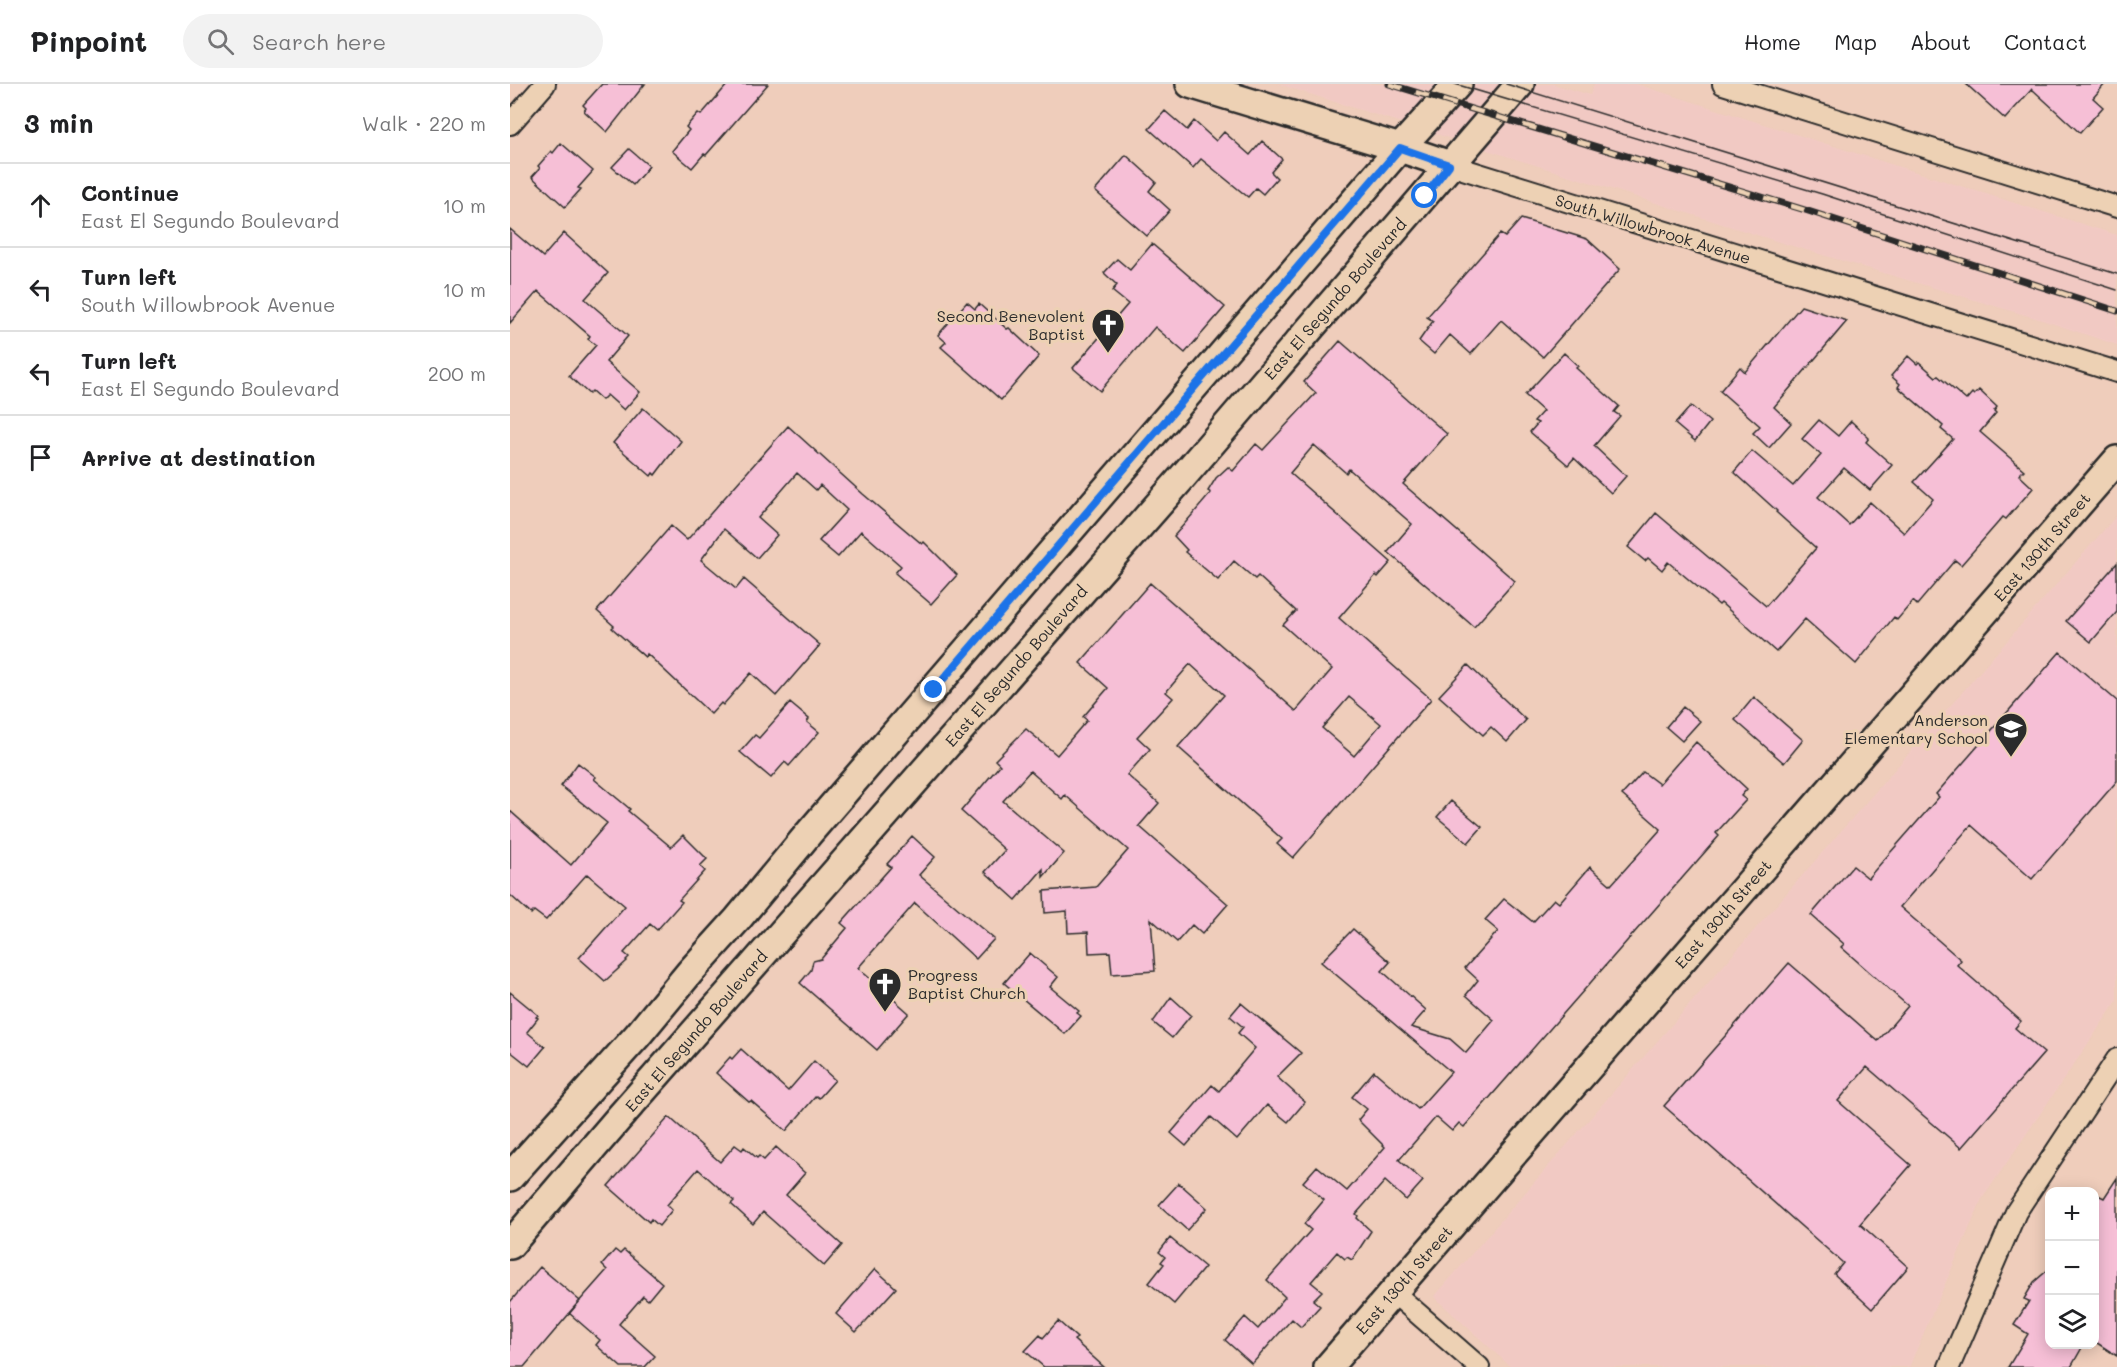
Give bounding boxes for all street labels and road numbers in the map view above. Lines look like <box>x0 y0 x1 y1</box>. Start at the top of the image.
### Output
street label: South Willowbrook Avenue <box>1553 189 1754 268</box>
street label: East El Segundo Boulevard <box>1259 214 1410 384</box>
street label: East 130th Street <box>1989 488 2095 605</box>
street label: East El Segundo Boulevard <box>940 581 1091 751</box>
street label: East 130th Street <box>1670 855 1776 972</box>
street label: East El Segundo Boulevard <box>620 946 771 1116</box>
street label: East 130th Street <box>1351 1221 1457 1338</box>

